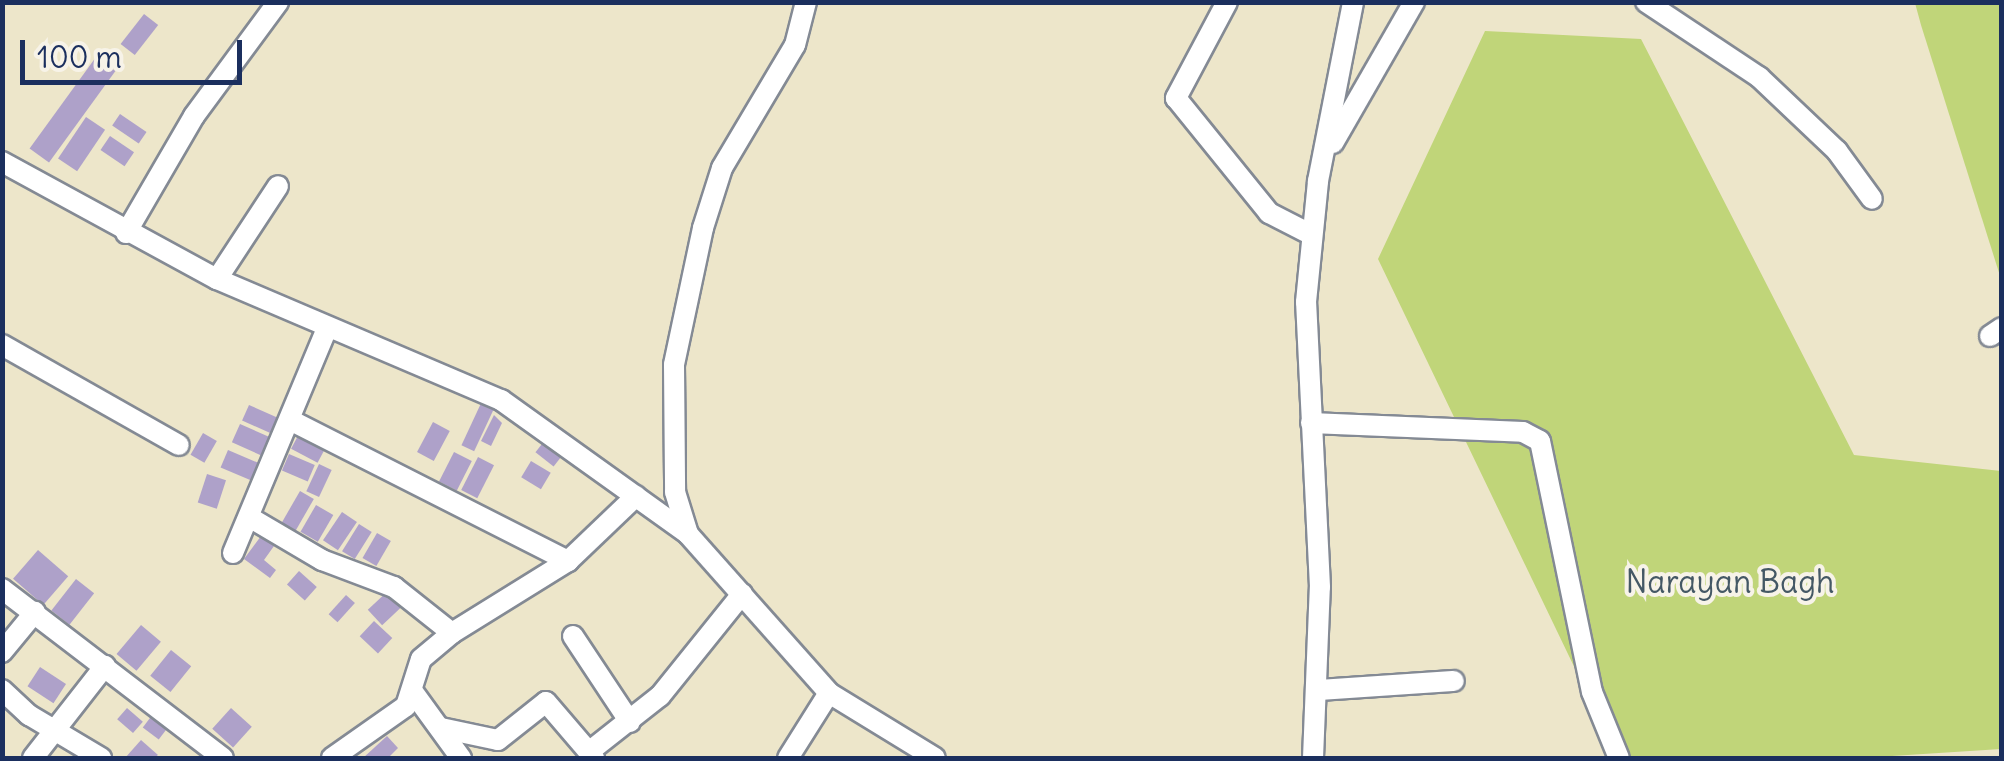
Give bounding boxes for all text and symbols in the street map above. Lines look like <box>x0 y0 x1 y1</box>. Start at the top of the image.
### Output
scale bar <box>25 20 248 82</box>
text: 100 m <box>37 38 122 76</box>
park label: Narayan Bagh <box>1626 563 1834 601</box>

